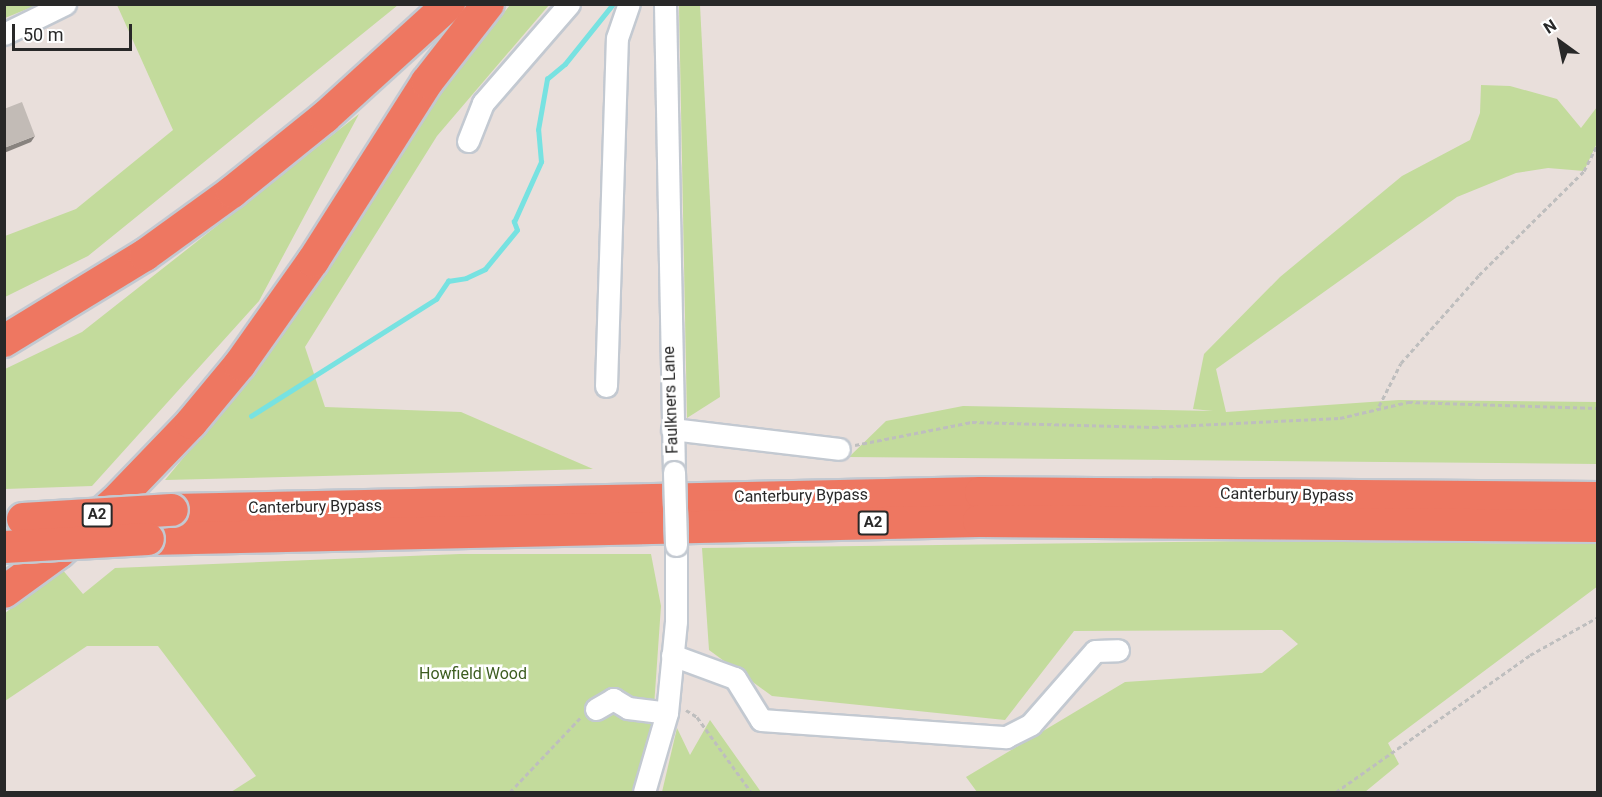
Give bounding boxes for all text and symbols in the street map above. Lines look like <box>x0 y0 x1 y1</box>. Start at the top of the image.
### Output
scale bar <box>15 12 135 50</box>
north arrow <box>1530 12 1590 72</box>
text: N <box>1540 15 1560 38</box>
text: 50 m <box>23 24 63 45</box>
street label: Faulkners Lane <box>660 346 682 454</box>
street label: Canterbury Bypass <box>1220 484 1354 506</box>
street label: Canterbury Bypass <box>734 485 868 507</box>
street label: Canterbury Bypass <box>248 496 382 518</box>
road number: A2 <box>80 503 114 527</box>
road number: A2 <box>856 511 890 535</box>
park label: Howfield Wood <box>419 664 527 684</box>

